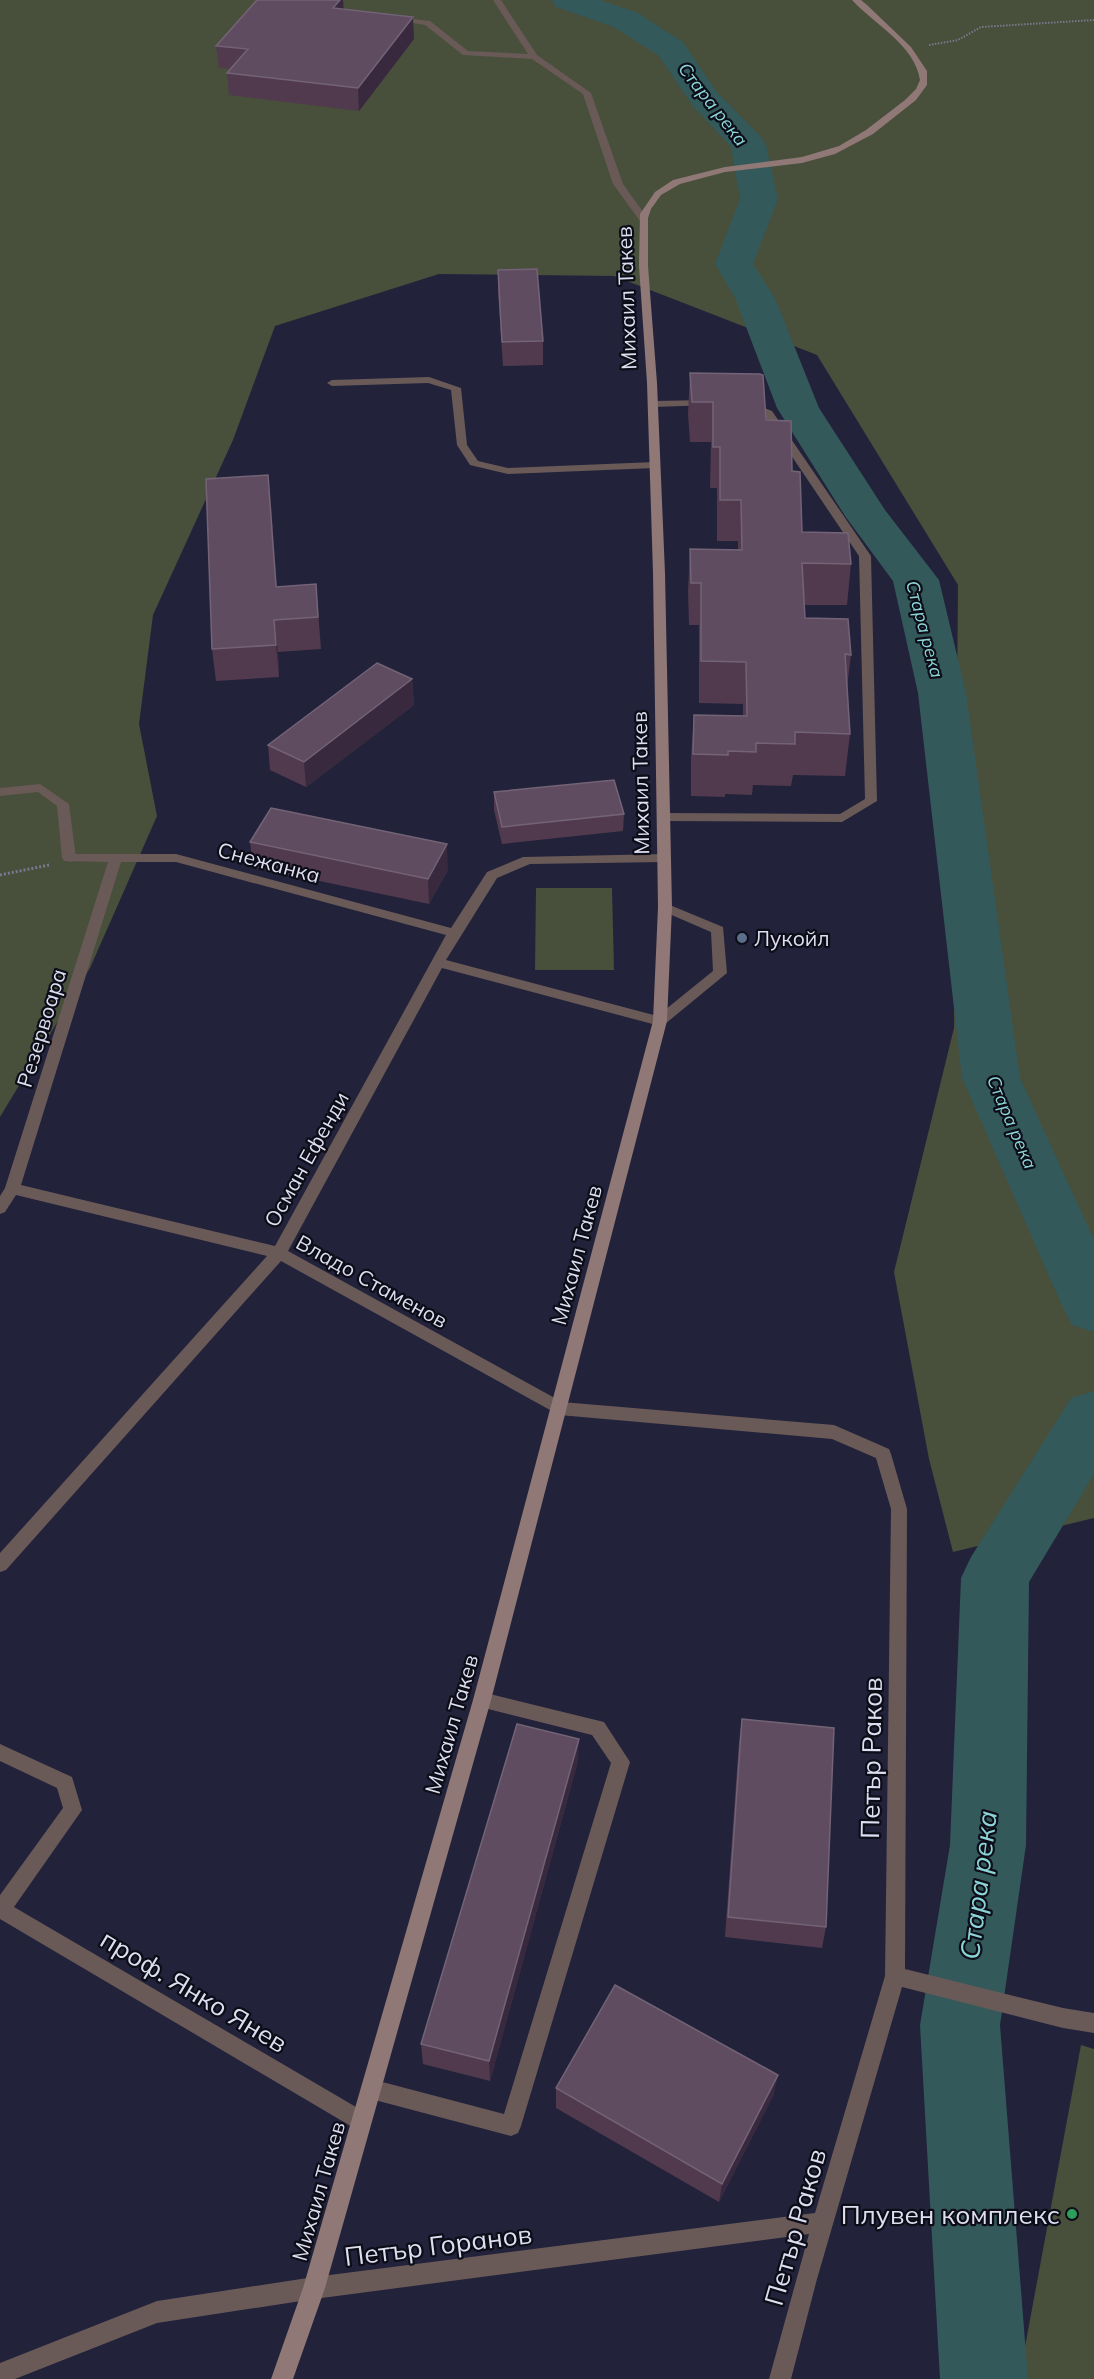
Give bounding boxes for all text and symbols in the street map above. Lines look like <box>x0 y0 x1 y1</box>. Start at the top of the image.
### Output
water label: Стара река <box>673 58 753 150</box>
street label: Михаил Такев <box>611 226 641 370</box>
water label: Стара река <box>901 578 949 680</box>
street label: Михаил Такев <box>626 711 654 855</box>
street label: Снежанка <box>215 836 323 888</box>
place label: Лукойл <box>754 925 830 951</box>
marker: Лукойл <box>735 931 749 945</box>
street label: Резервоара <box>11 966 71 1090</box>
water label: Стара река <box>982 1072 1042 1172</box>
street label: Осман Ефенди <box>258 1087 354 1231</box>
street label: Михаил Такев <box>545 1182 607 1328</box>
street label: Владо Стаменов <box>292 1229 452 1333</box>
street label: Михаил Такев <box>419 1651 483 1797</box>
street label: Петър Раков <box>853 1677 889 1839</box>
water label: Стара река <box>952 1809 1004 1961</box>
street label: проф. Янко Янев <box>95 1922 293 2060</box>
street label: Михаил Такев <box>286 2118 350 2264</box>
street label: Петър Раков <box>757 2145 833 2309</box>
place label: Плувен комплекс <box>841 2198 1060 2231</box>
marker: Плувен комплекс <box>1065 2207 1079 2221</box>
street label: Петър Горанов <box>342 2217 534 2273</box>

